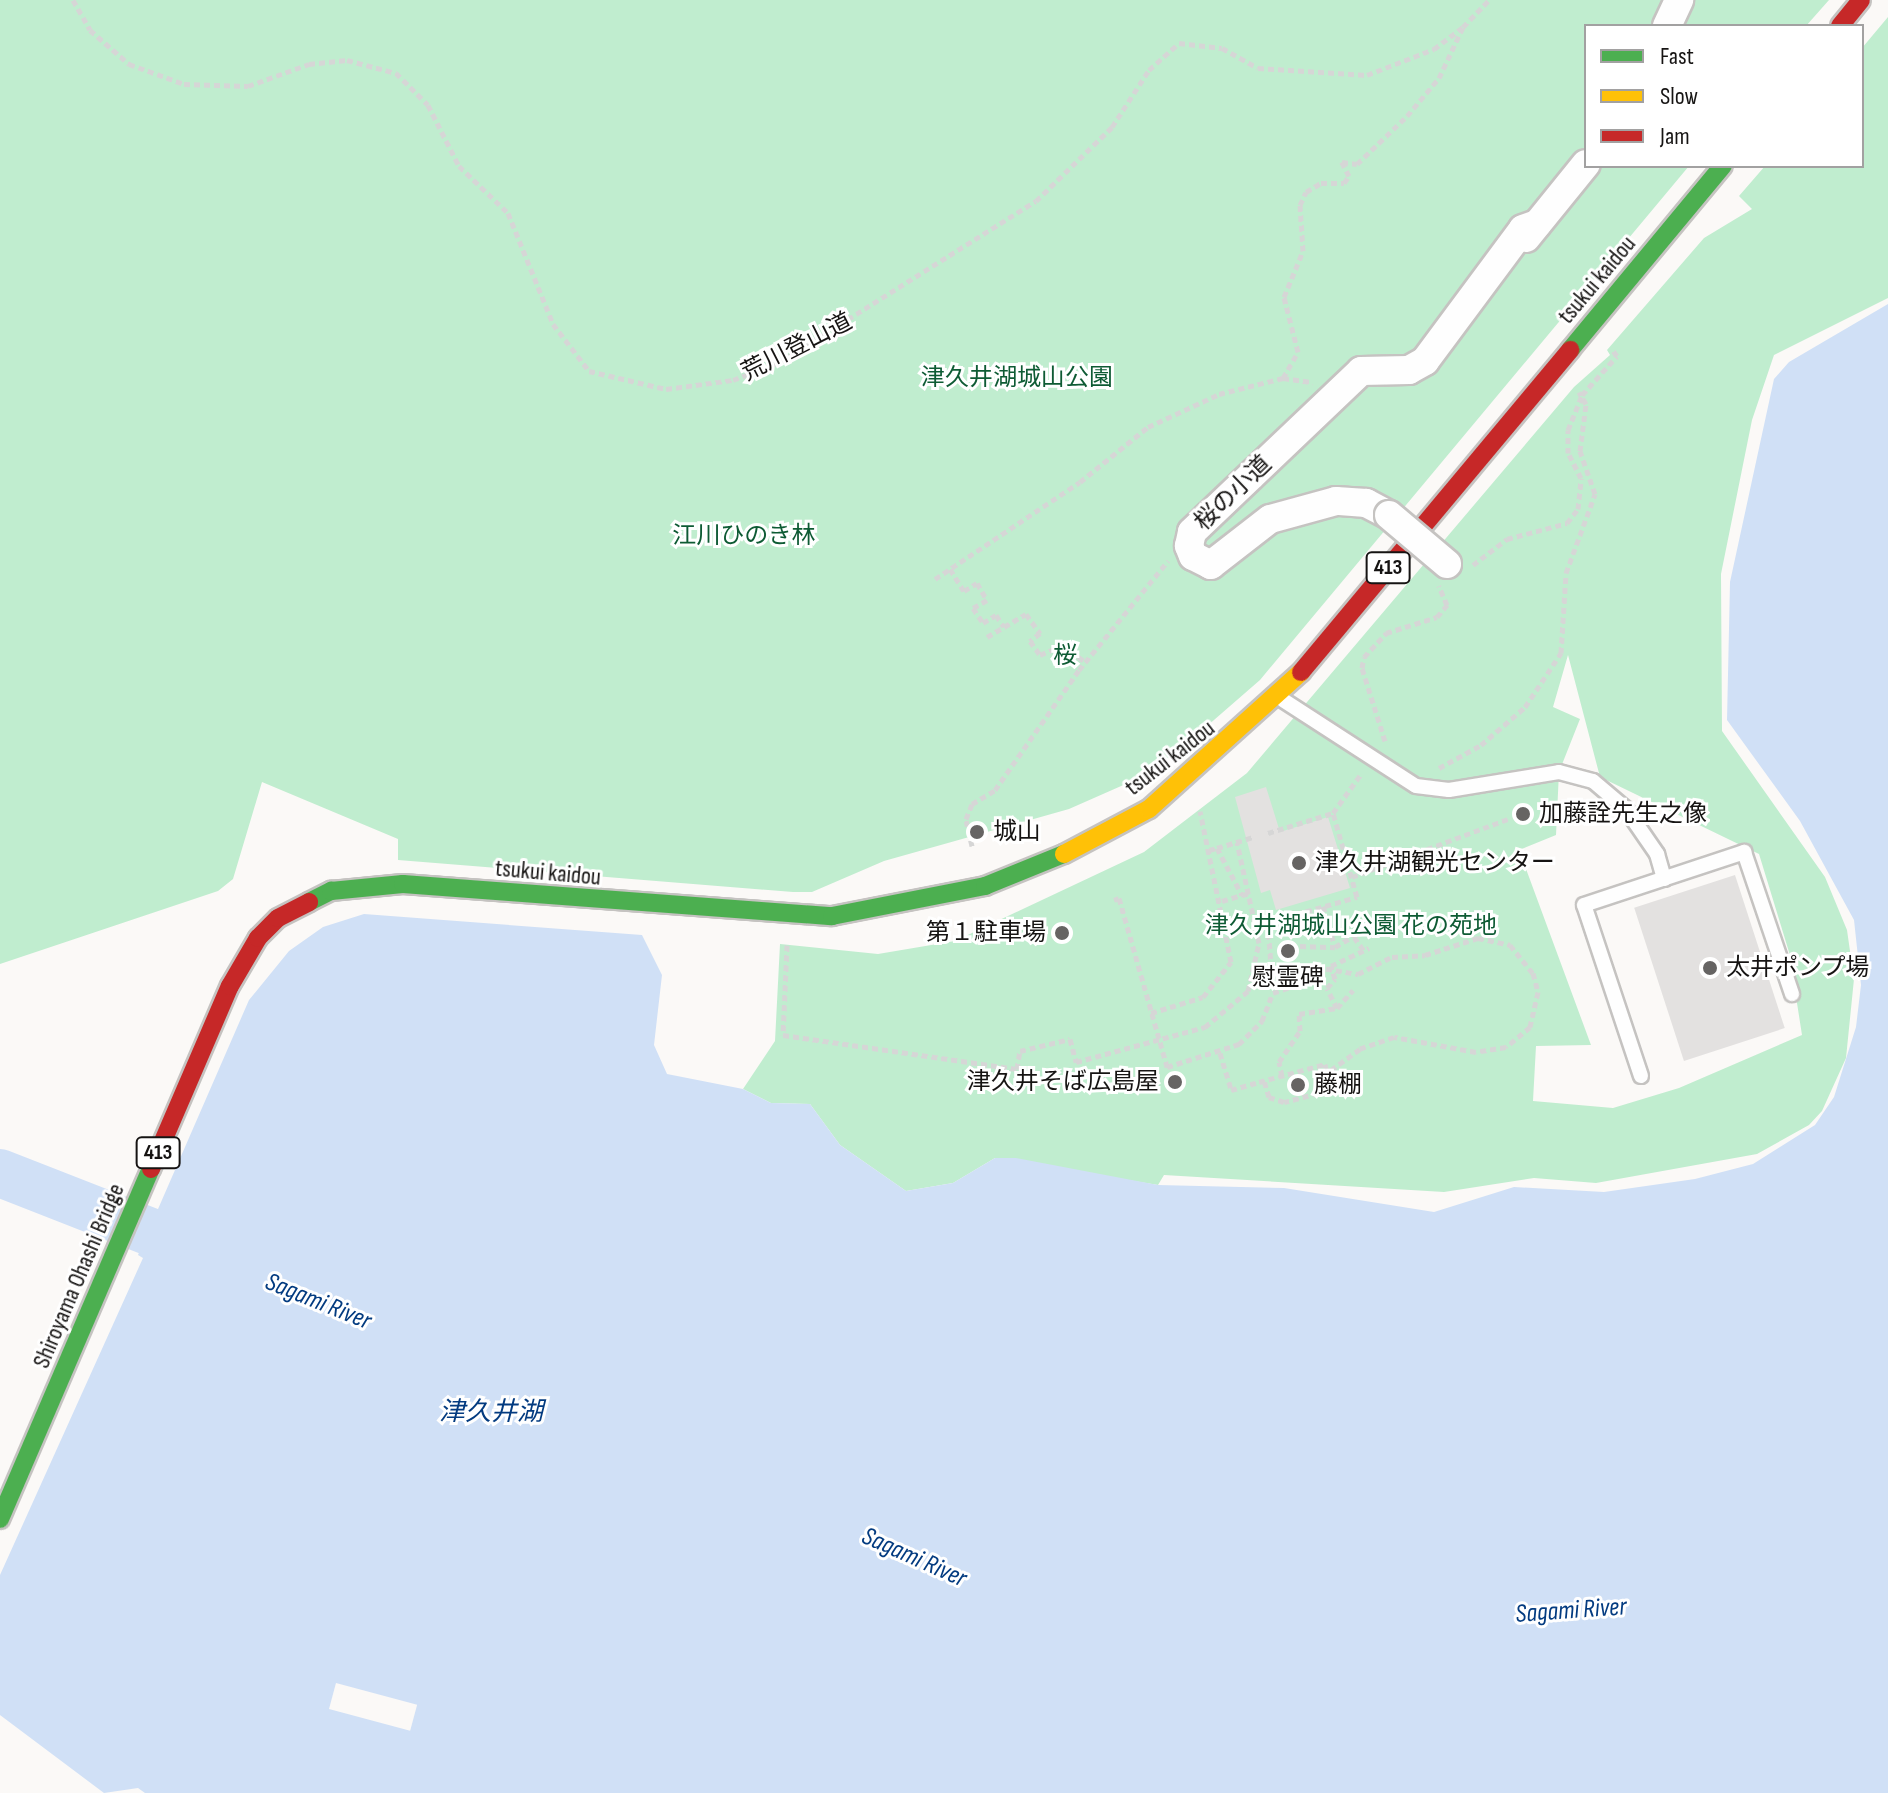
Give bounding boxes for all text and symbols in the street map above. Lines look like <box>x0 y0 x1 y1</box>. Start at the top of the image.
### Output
legend <box>1584 24 1864 168</box>
text: Fast <box>1660 42 1694 71</box>
text: Slow <box>1660 82 1698 111</box>
text: Jam <box>1660 122 1690 151</box>
street label: tsukui kaidou <box>1552 230 1642 330</box>
street label: 荒川登山道 <box>737 307 857 387</box>
park label: 津久井湖城山公園 <box>921 364 1113 392</box>
street label: 桜の小道 <box>1188 449 1278 537</box>
park label: 江川ひのき林 <box>672 522 816 550</box>
road number: 413 <box>1364 550 1412 586</box>
park label: 桜 <box>1053 642 1077 670</box>
street label: tsukui kaidou <box>1119 714 1221 802</box>
place label: 加藤詮先生之像 <box>1539 800 1707 828</box>
marker: 加藤詮先生之像 <box>1514 805 1532 823</box>
place label: 城山 <box>993 818 1041 846</box>
marker: 城山 <box>968 823 986 841</box>
place label: 津久井湖観光センター <box>1315 849 1555 877</box>
street label: tsukui kaidou <box>494 854 602 892</box>
marker: 津久井湖観光センター <box>1290 854 1308 872</box>
park label: 津久井湖城山公園 花の苑地 <box>1205 912 1497 940</box>
place label: 第１駐車場 <box>926 919 1046 947</box>
marker: 第１駐車場 <box>1053 924 1071 942</box>
marker: 慰霊碑 <box>1279 942 1297 960</box>
place label: 太井ポンプ場 <box>1726 954 1870 982</box>
marker: 太井ポンプ場 <box>1701 959 1719 977</box>
place label: 慰霊碑 <box>1252 964 1324 992</box>
place label: 津久井そば広島屋 <box>967 1068 1159 1096</box>
place label: 藤棚 <box>1314 1071 1362 1099</box>
marker: 津久井そば広島屋 <box>1166 1073 1184 1091</box>
marker: 藤棚 <box>1289 1076 1307 1094</box>
road number: 413 <box>134 1135 182 1171</box>
street label: Shiroyama Ohashi Bridge <box>27 1179 131 1373</box>
water label: Sagami River <box>261 1267 375 1337</box>
water label: 津久井湖 <box>439 1397 543 1429</box>
water label: Sagami River <box>857 1521 971 1595</box>
water label: Sagami River <box>1514 1592 1628 1630</box>

